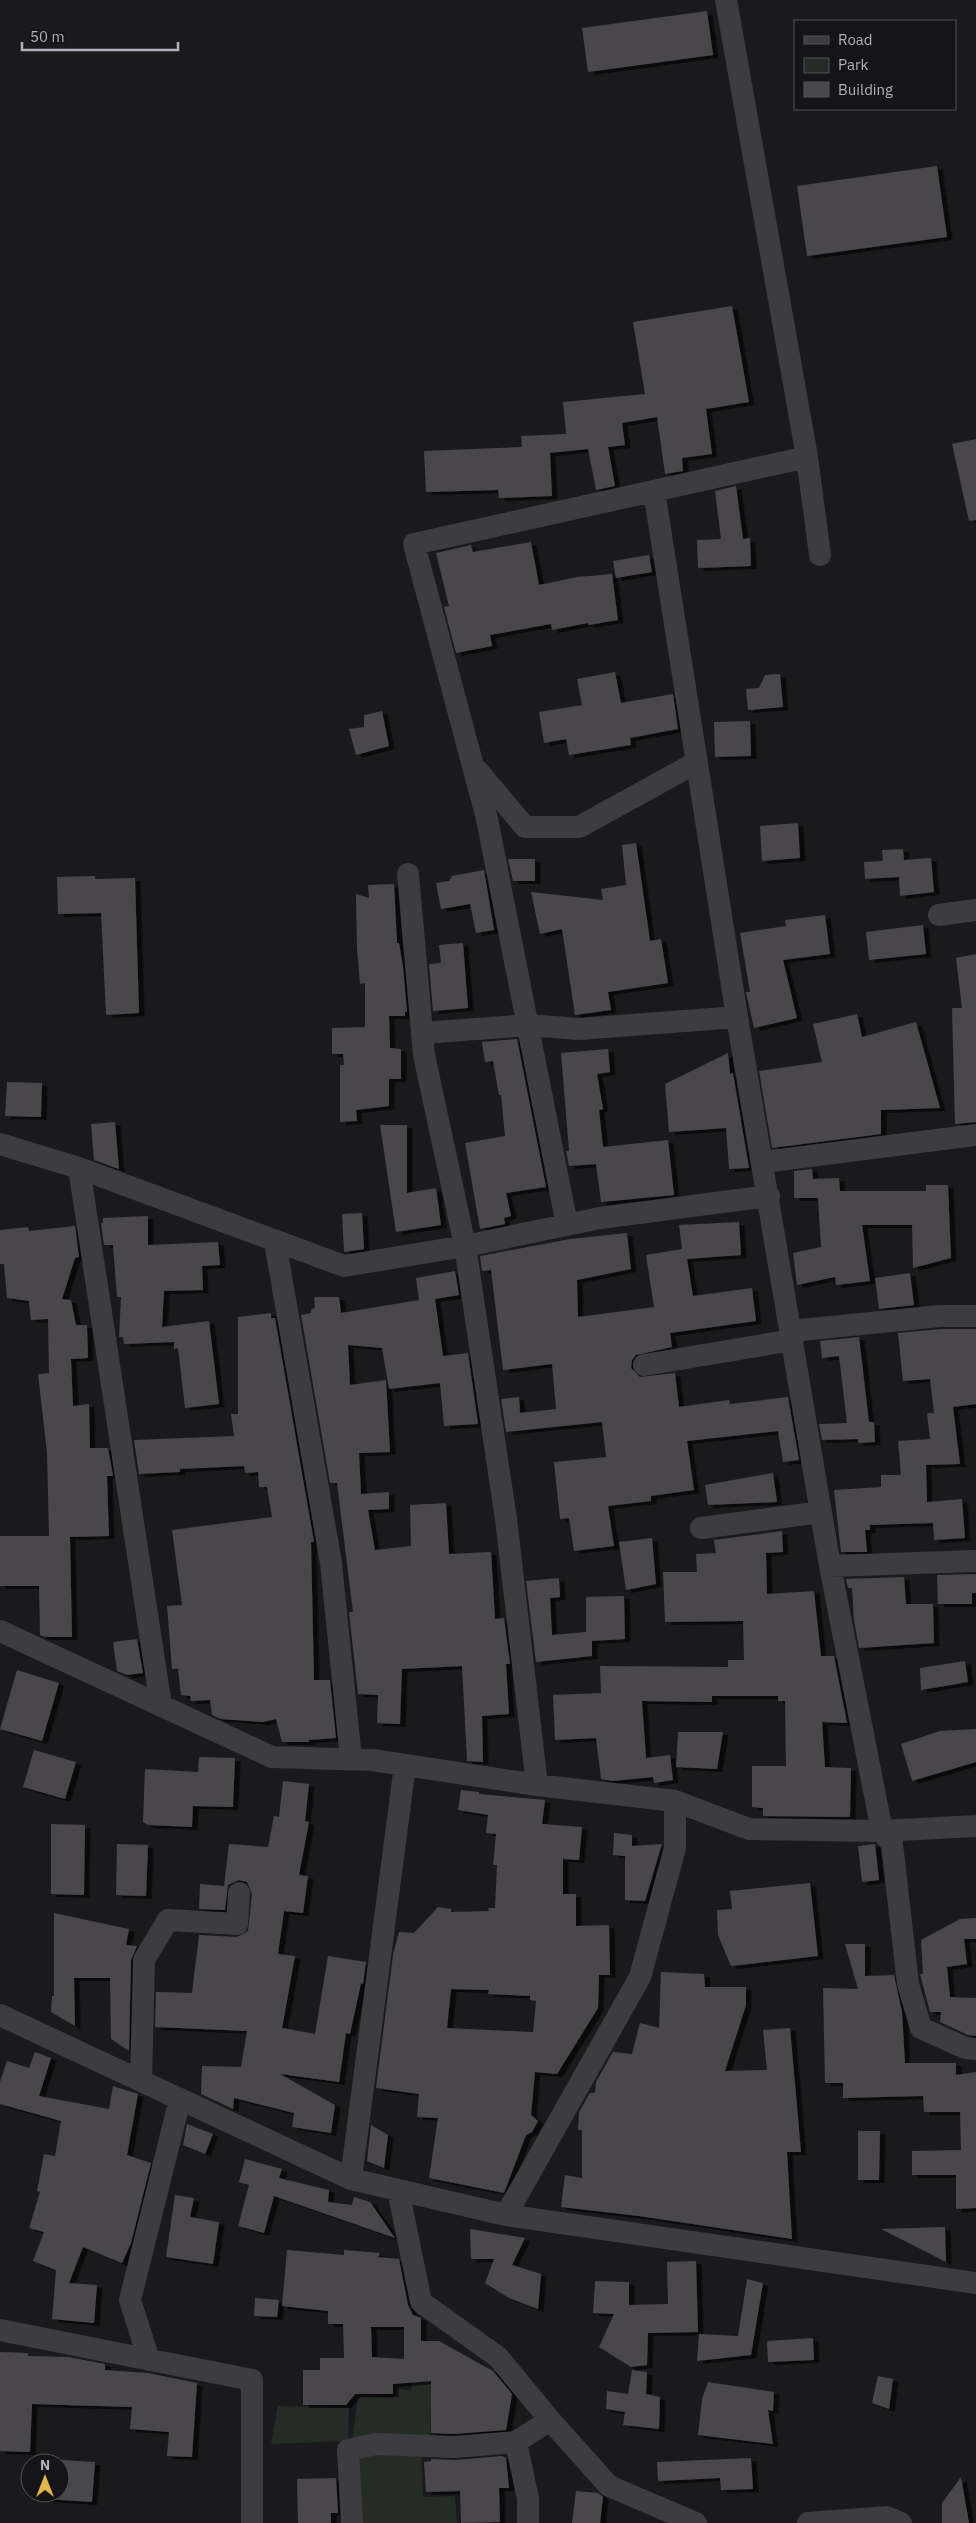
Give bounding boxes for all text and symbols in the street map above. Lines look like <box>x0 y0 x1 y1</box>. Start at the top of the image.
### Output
scale bar <box>22 20 179 52</box>
legend <box>794 20 956 110</box>
text: 50 m <box>30 27 65 46</box>
text: Road <box>838 30 873 49</box>
text: Park <box>838 55 868 74</box>
text: Building <box>838 80 893 99</box>
north arrow <box>20 2453 70 2503</box>
text: N <box>40 2456 50 2474</box>

